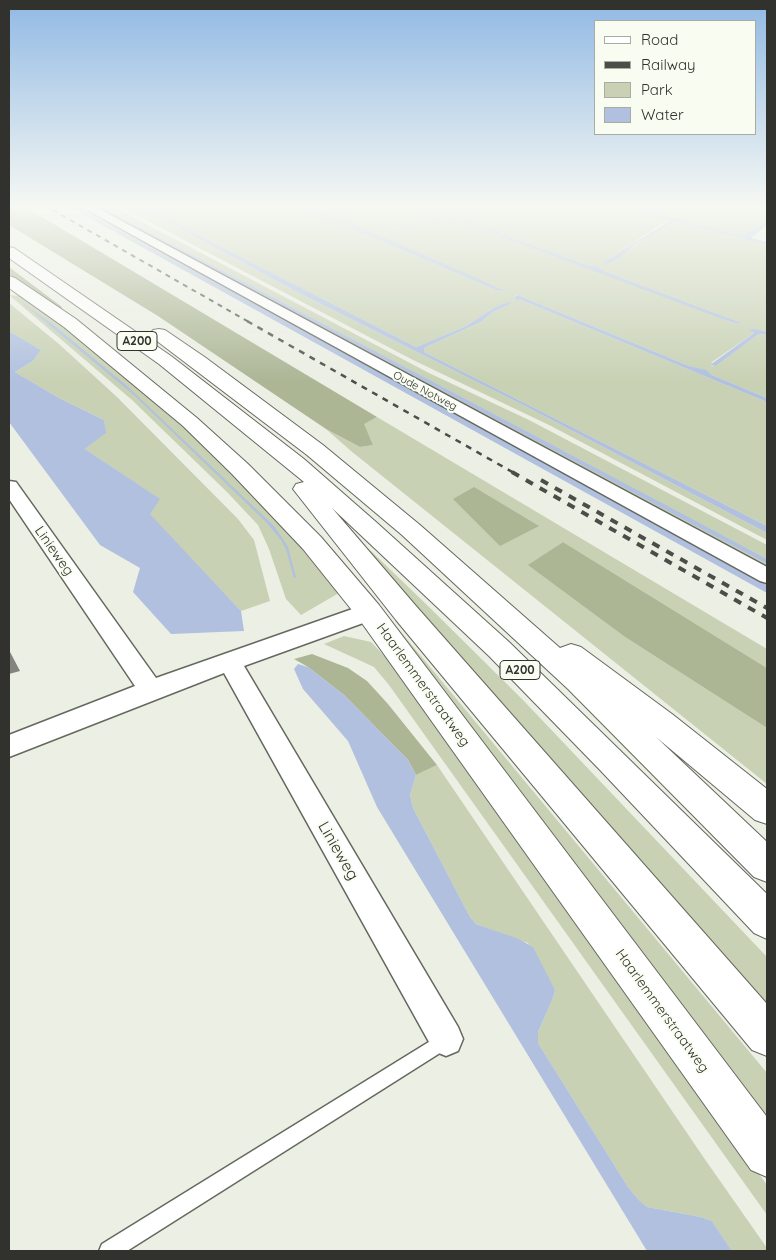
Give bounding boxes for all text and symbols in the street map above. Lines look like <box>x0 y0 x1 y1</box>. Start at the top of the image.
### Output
legend <box>594 20 756 135</box>
text: Road <box>641 30 678 49</box>
text: Railway <box>641 55 696 74</box>
text: Park <box>641 80 673 99</box>
text: Water <box>641 105 684 124</box>
road number: A200 <box>117 332 157 351</box>
street label: Oude Notweg <box>391 369 459 413</box>
street label: Linieweg <box>31 523 77 579</box>
street label: Haarlemmerstraatweg <box>373 620 473 750</box>
road number: A200 <box>500 660 540 680</box>
street label: Linieweg <box>314 818 362 884</box>
street label: Haarlemmerstraatweg <box>612 946 712 1076</box>

